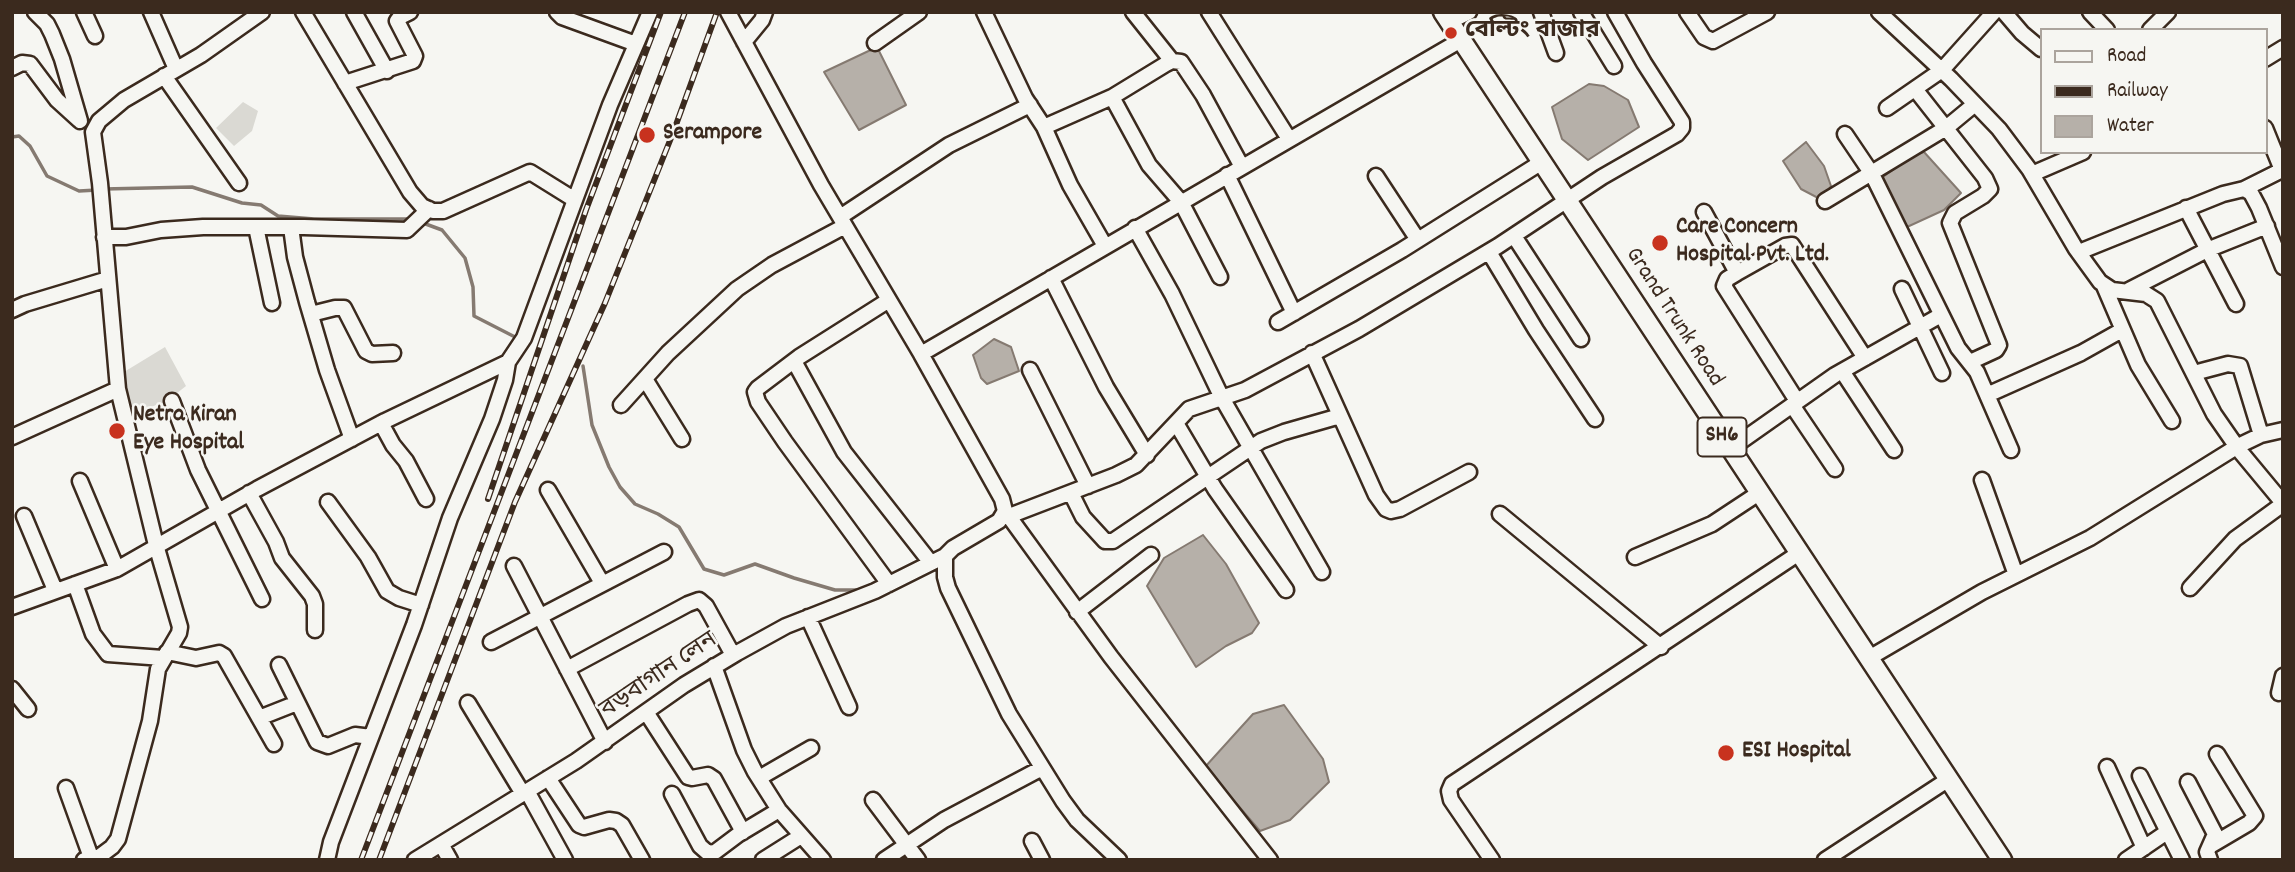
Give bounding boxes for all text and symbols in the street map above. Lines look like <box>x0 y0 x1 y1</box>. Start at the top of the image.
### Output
place label: বেল্টিং বাজার <box>1465 19 1600 47</box>
marker: বেল্টিং বাজার <box>1443 25 1459 41</box>
legend <box>2039 28 2267 154</box>
text: Road <box>2107 42 2146 72</box>
text: Railway <box>2107 77 2168 107</box>
text: Water <box>2107 112 2154 142</box>
place label: Serampore <box>663 121 762 149</box>
marker: Serampore <box>637 125 657 145</box>
place label: Care Concern Hospital Pvt. Ltd. <box>1676 215 1829 271</box>
marker: Care Concern Hospital Pvt. Ltd. <box>1650 233 1670 253</box>
street label: Grand Trunk Road <box>1617 243 1729 393</box>
place label: Netra Kiran Eye Hospital <box>133 403 244 459</box>
road number: SH6 <box>1698 418 1746 457</box>
marker: Netra Kiran Eye Hospital <box>107 421 127 441</box>
street label: বড়বাগান লেন <box>596 627 724 727</box>
place label: ESI Hospital <box>1742 739 1851 767</box>
marker: ESI Hospital <box>1716 743 1736 763</box>

